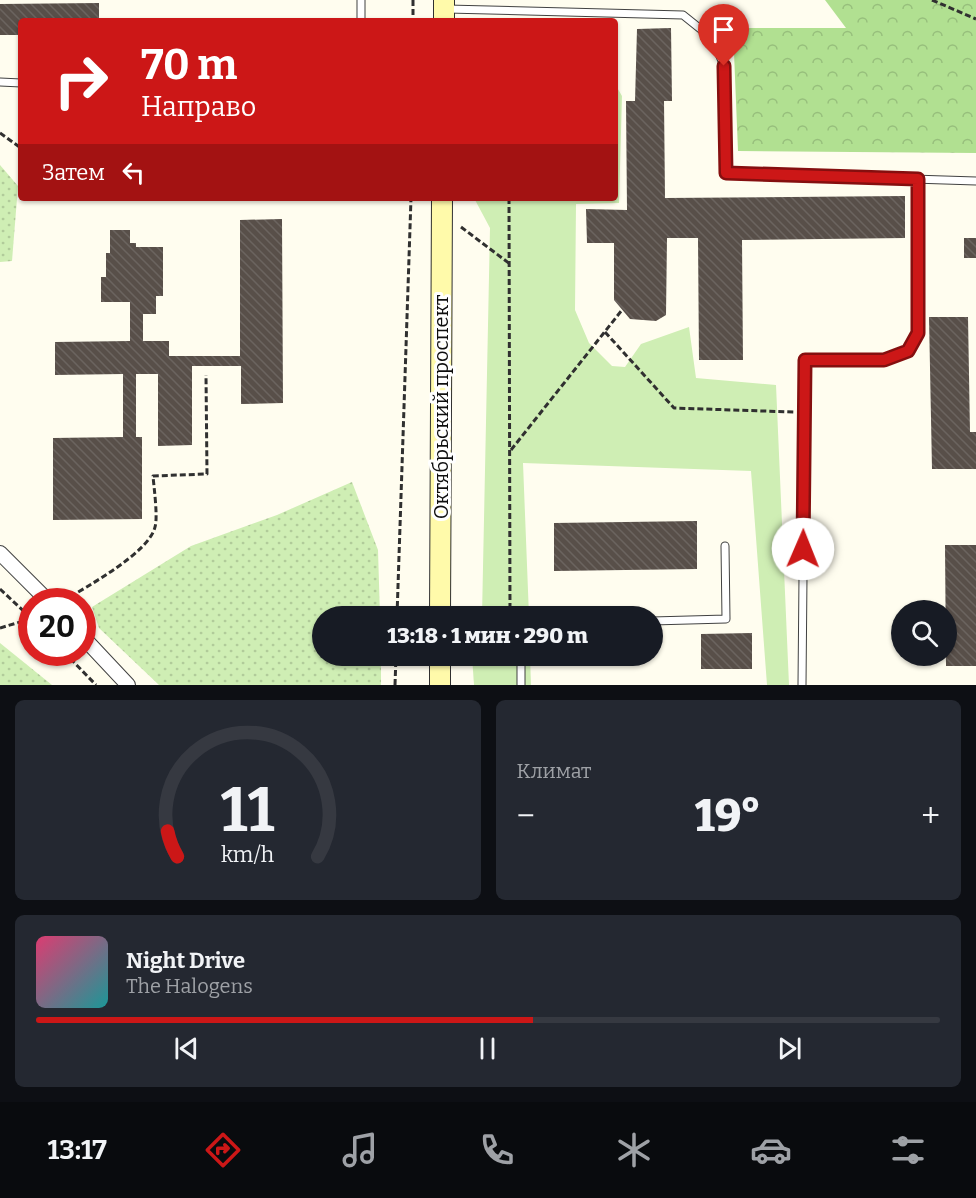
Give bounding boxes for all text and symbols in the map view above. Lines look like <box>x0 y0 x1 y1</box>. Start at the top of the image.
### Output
pin <box>698 4 749 66</box>
icon: arrive <box>707 13 740 46</box>
text: 70 m <box>141 40 237 90</box>
icon: right <box>42 42 120 120</box>
text: Направо <box>141 91 256 123</box>
icon: left <box>117 156 150 189</box>
text: Затем <box>42 159 105 186</box>
street label: Октябрьский проспект <box>429 295 453 519</box>
position arrow <box>771 517 835 581</box>
speed limit sign: 20 <box>18 588 96 666</box>
map controls <box>891 600 957 666</box>
button: search <box>891 600 957 666</box>
text: 13:18 · 1 мин · 290 m <box>387 622 588 649</box>
text: Климат <box>517 759 591 783</box>
text: 11 <box>221 773 275 848</box>
text: 19° <box>695 789 761 843</box>
text: − <box>517 796 535 836</box>
text: + <box>921 796 940 836</box>
text: km/h <box>221 842 274 868</box>
text: Night Drive <box>126 947 245 974</box>
text: The Halogens <box>126 974 253 998</box>
icon: previous <box>170 1032 203 1065</box>
icon: pause <box>471 1032 504 1065</box>
icon: next <box>773 1032 806 1065</box>
icon: directions <box>202 1129 244 1171</box>
icon: music <box>339 1129 381 1171</box>
icon: phone <box>476 1129 518 1171</box>
icon: climate <box>613 1129 655 1171</box>
icon: car <box>750 1129 792 1171</box>
icon: filters <box>887 1129 929 1171</box>
text: 13:17 <box>47 1134 107 1166</box>

